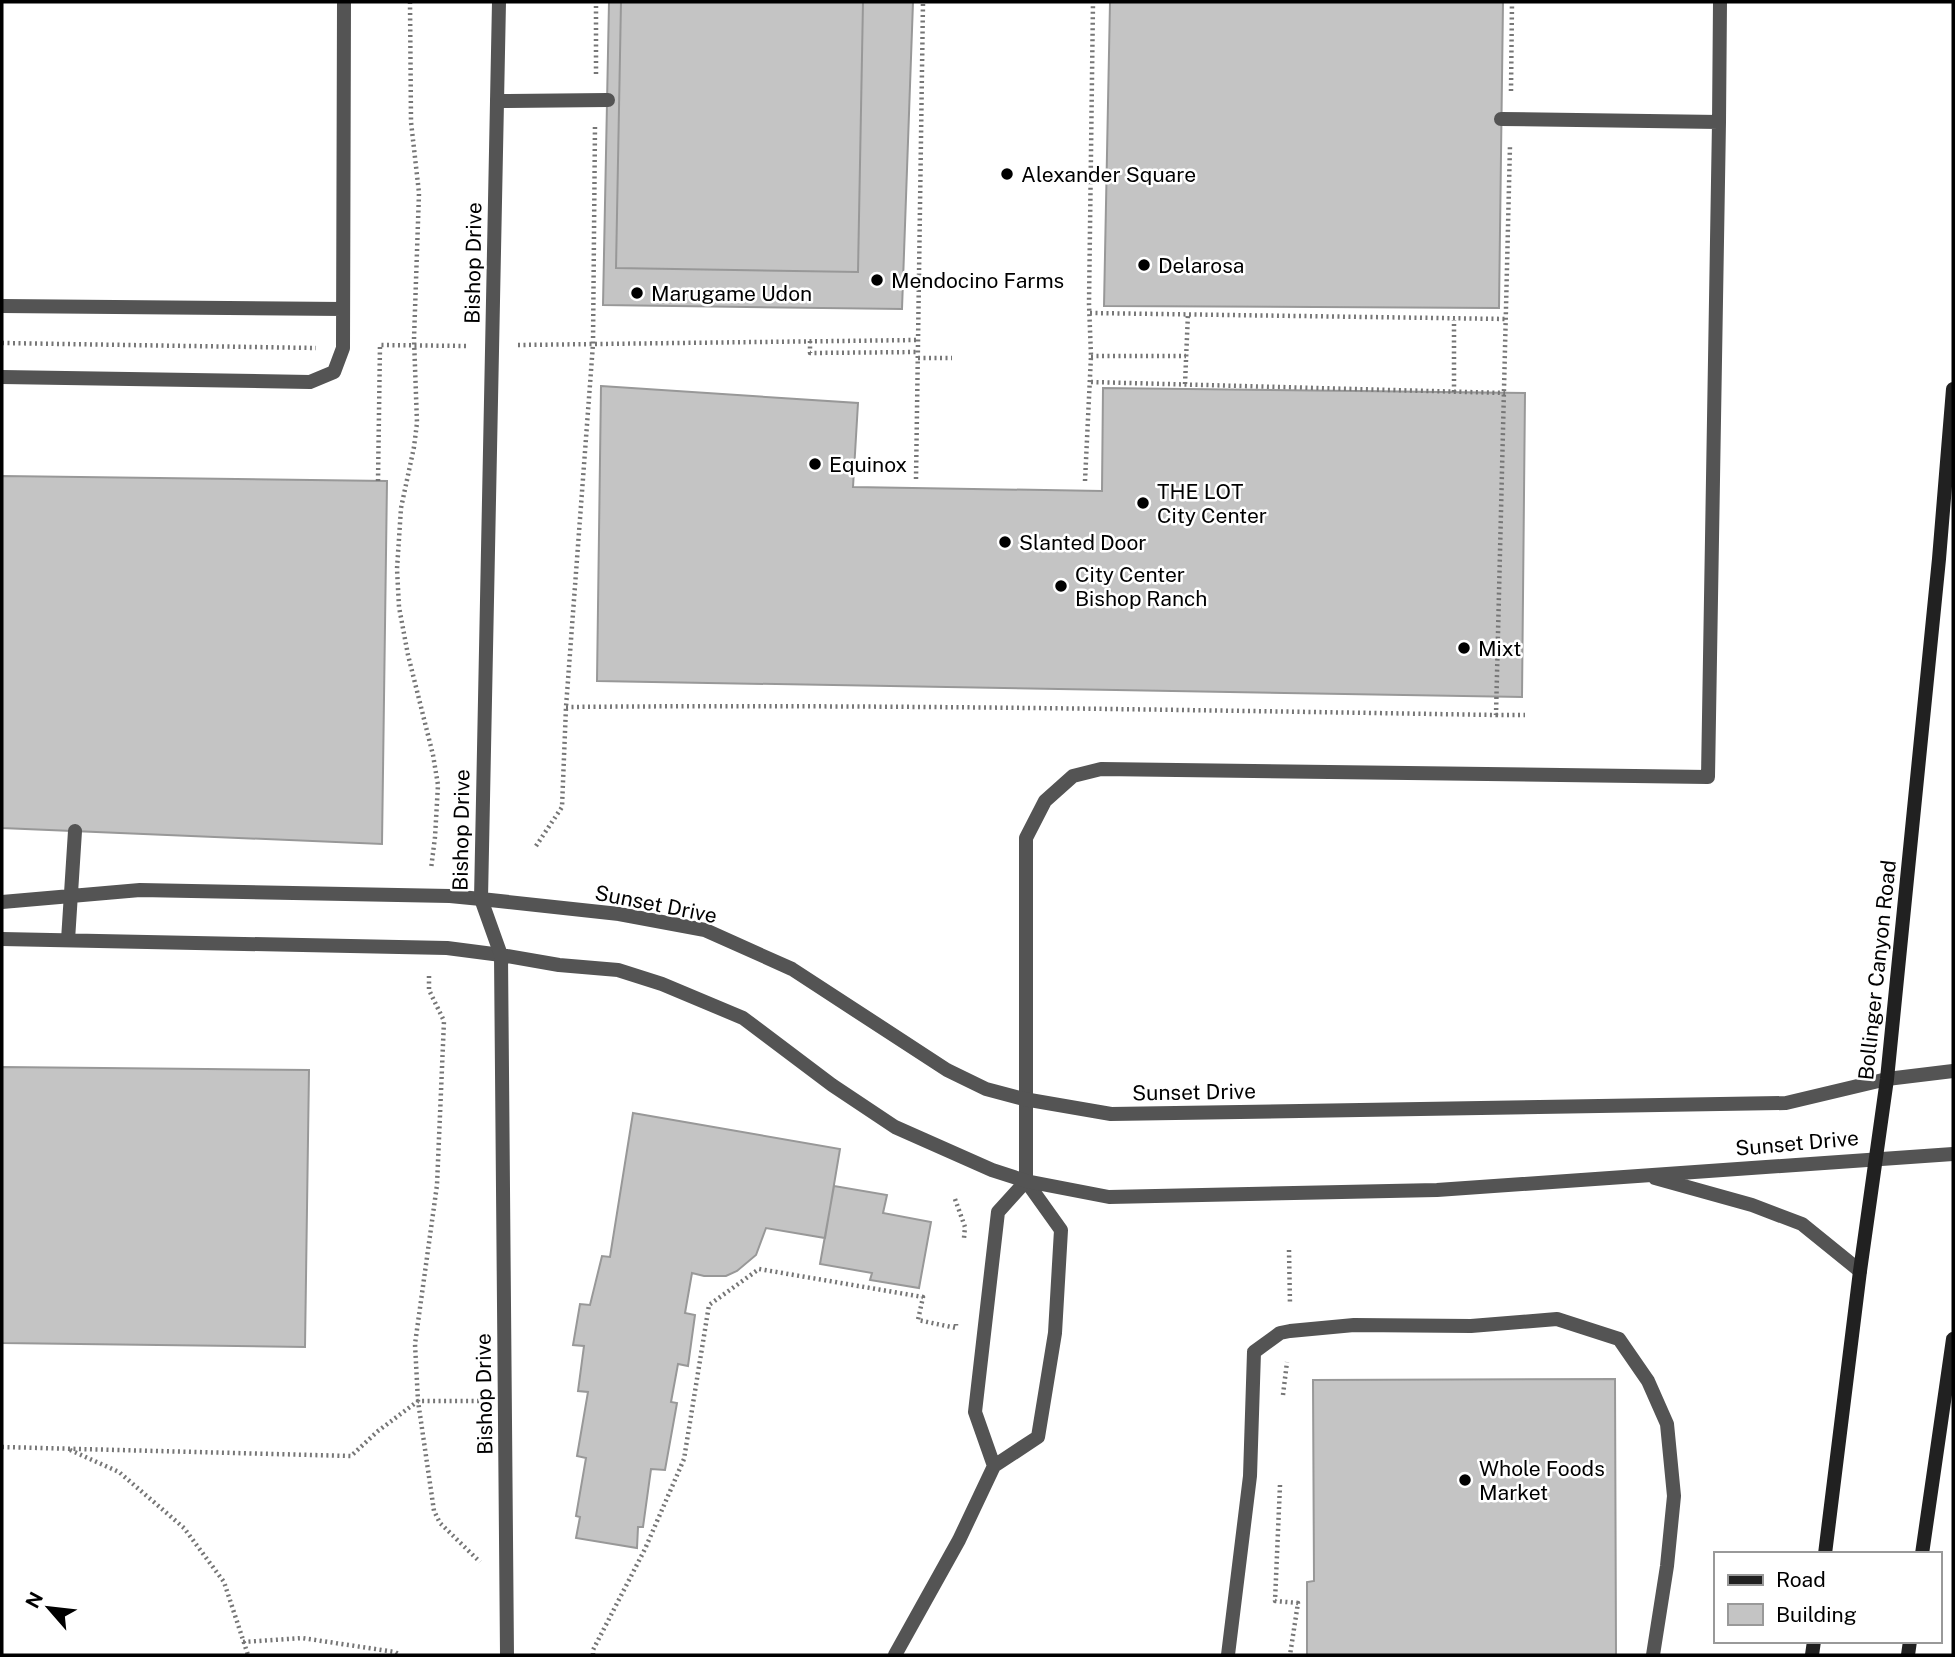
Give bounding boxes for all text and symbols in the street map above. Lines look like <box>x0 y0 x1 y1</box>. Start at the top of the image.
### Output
place label: Alexander Square <box>1021 162 1196 187</box>
marker: Alexander Square <box>999 166 1015 182</box>
street label: Bishop Drive <box>459 202 487 324</box>
place label: Delarosa <box>1158 253 1244 278</box>
marker: Delarosa <box>1136 257 1152 273</box>
place label: Mendocino Farms <box>891 268 1064 293</box>
marker: Mendocino Farms <box>869 272 885 288</box>
place label: Marugame Udon <box>651 281 812 306</box>
marker: Marugame Udon <box>629 285 645 301</box>
place label: Equinox <box>829 452 907 477</box>
marker: Equinox <box>807 456 823 472</box>
place label: THE LOT City Center <box>1157 479 1267 528</box>
marker: THE LOT City Center <box>1135 495 1151 511</box>
place label: Slanted Door <box>1019 530 1147 555</box>
marker: Slanted Door <box>997 534 1013 550</box>
place label: City Center Bishop Ranch <box>1075 562 1207 611</box>
marker: City Center Bishop Ranch <box>1053 578 1069 594</box>
place label: Mixt <box>1478 636 1521 661</box>
marker: Mixt <box>1456 640 1472 656</box>
street label: Bishop Drive <box>447 769 475 891</box>
street label: Bollinger Canyon Road <box>1853 859 1901 1081</box>
street label: Sunset Drive <box>593 880 719 928</box>
street label: Sunset Drive <box>1132 1078 1256 1106</box>
street label: Sunset Drive <box>1734 1125 1860 1161</box>
street label: Bishop Drive <box>470 1333 498 1455</box>
place label: Whole Foods Market <box>1479 1456 1605 1505</box>
marker: Whole Foods Market <box>1457 1472 1473 1488</box>
legend <box>1714 1552 1941 1643</box>
text: Road <box>1776 1567 1826 1592</box>
north arrow <box>14 1573 84 1643</box>
text: N <box>21 1588 47 1612</box>
text: Building <box>1776 1602 1857 1627</box>

